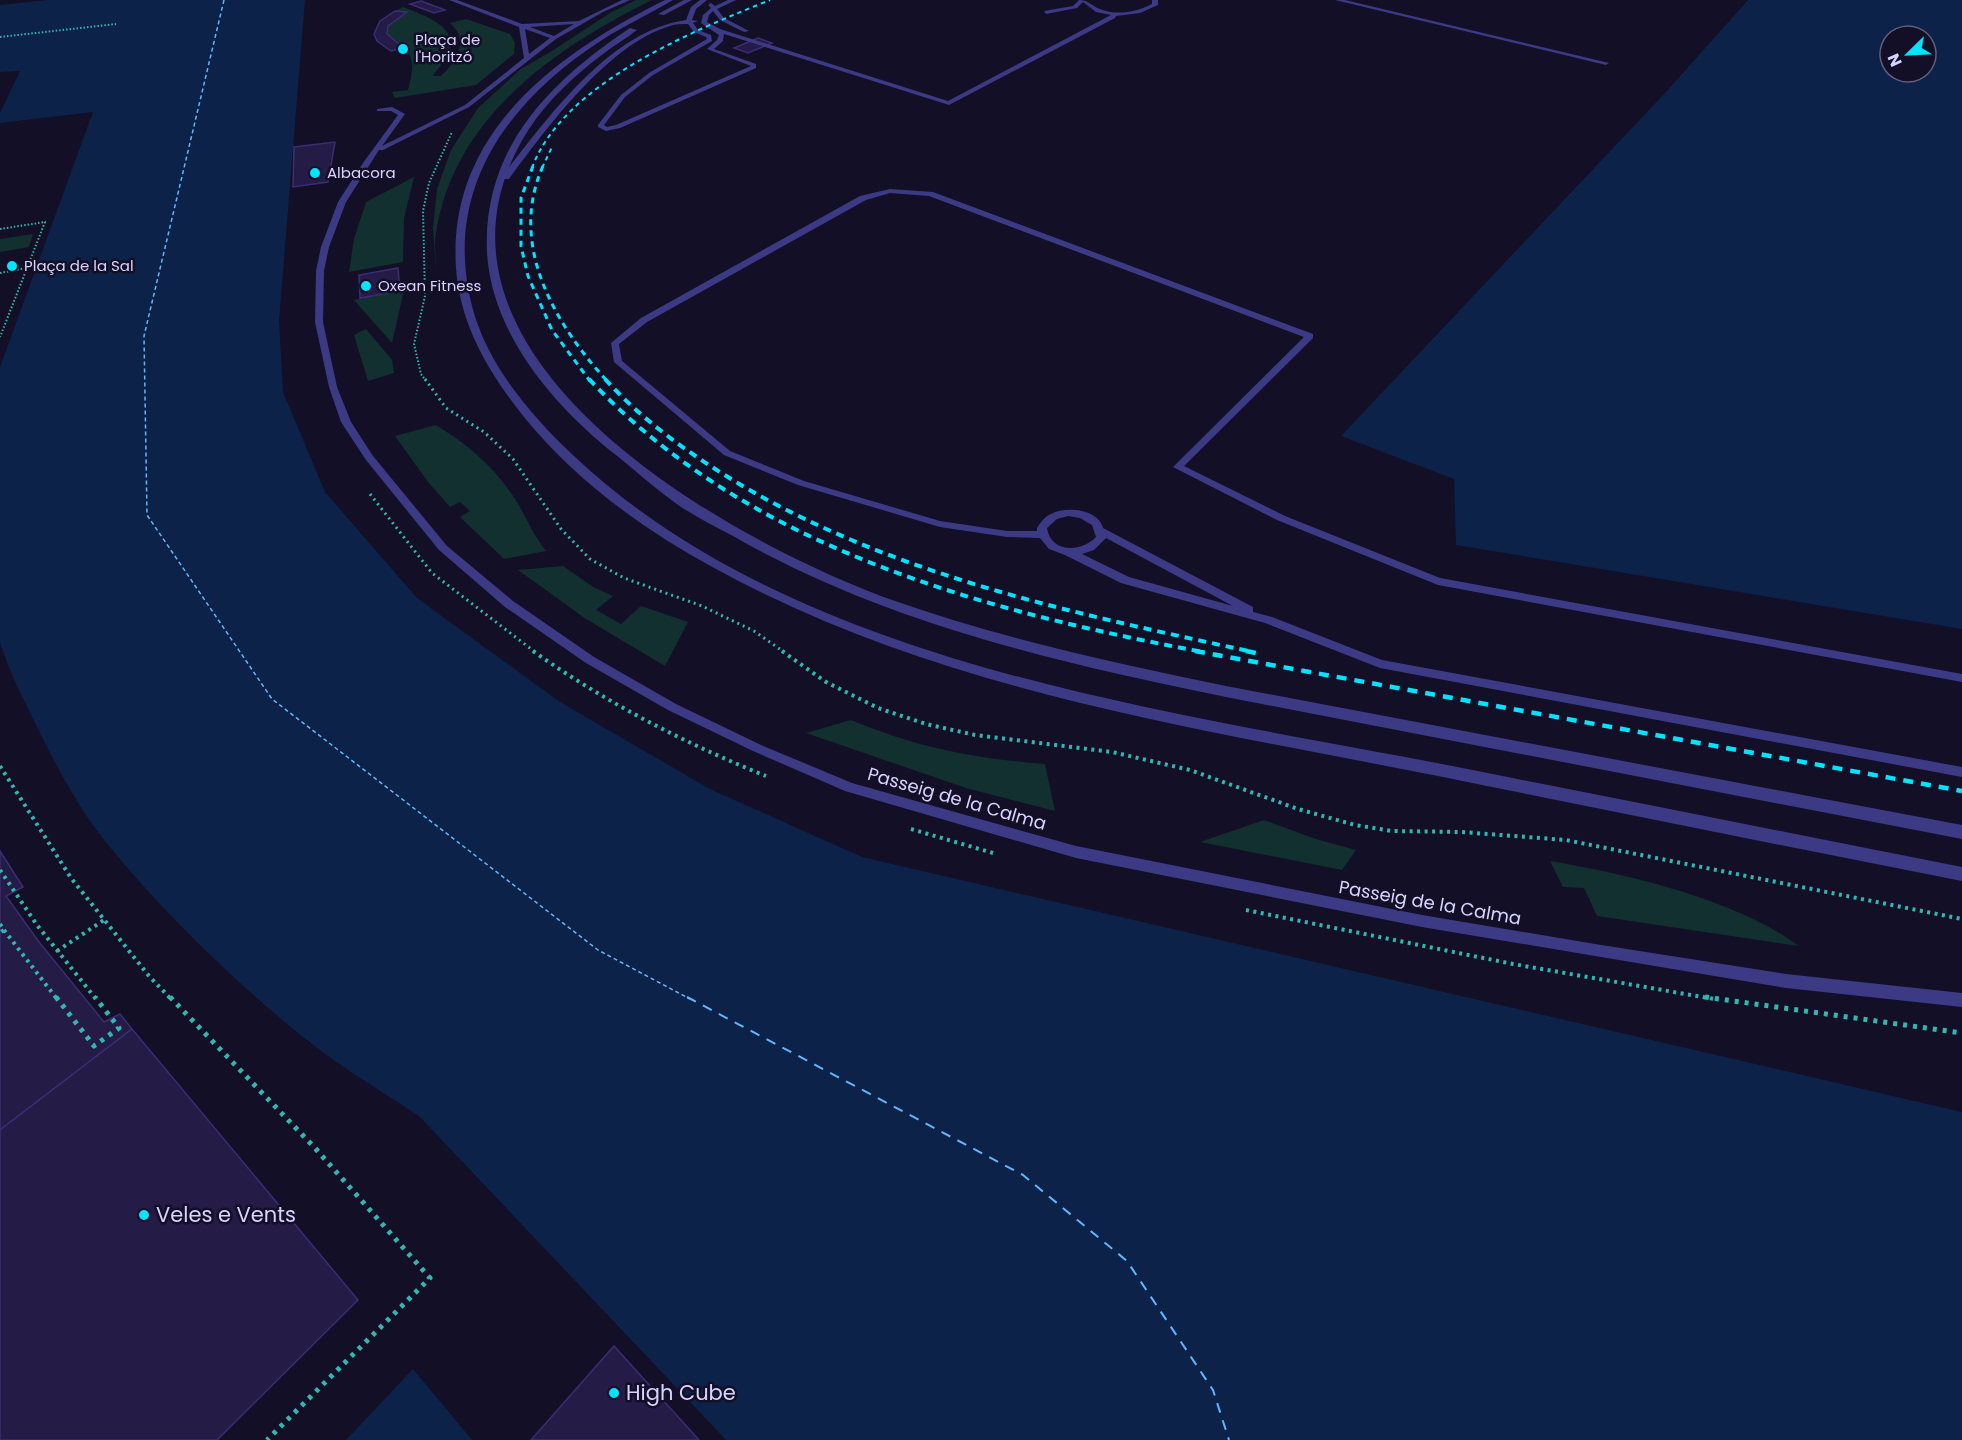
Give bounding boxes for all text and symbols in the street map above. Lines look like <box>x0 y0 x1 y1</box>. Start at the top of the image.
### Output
north arrow <box>1878 24 1938 84</box>
place label: Plaça de l'Horitzó <box>415 29 480 67</box>
marker: Plaça de l'Horitzó <box>396 42 410 56</box>
text: N <box>1882 50 1908 70</box>
place label: Albacora <box>327 162 396 183</box>
marker: Albacora <box>308 166 322 180</box>
place label: Plaça de la Sal <box>24 255 134 276</box>
marker: Plaça de la Sal <box>5 259 19 273</box>
place label: Oxean Fitness <box>378 275 481 296</box>
marker: Oxean Fitness <box>359 279 373 293</box>
street label: Passeig de la Calma <box>865 761 1049 836</box>
street label: Passeig de la Calma <box>1337 874 1523 931</box>
place label: Veles e Vents <box>156 1200 296 1229</box>
marker: Veles e Vents <box>137 1208 151 1222</box>
place label: High Cube <box>626 1378 736 1407</box>
marker: High Cube <box>607 1386 621 1400</box>

